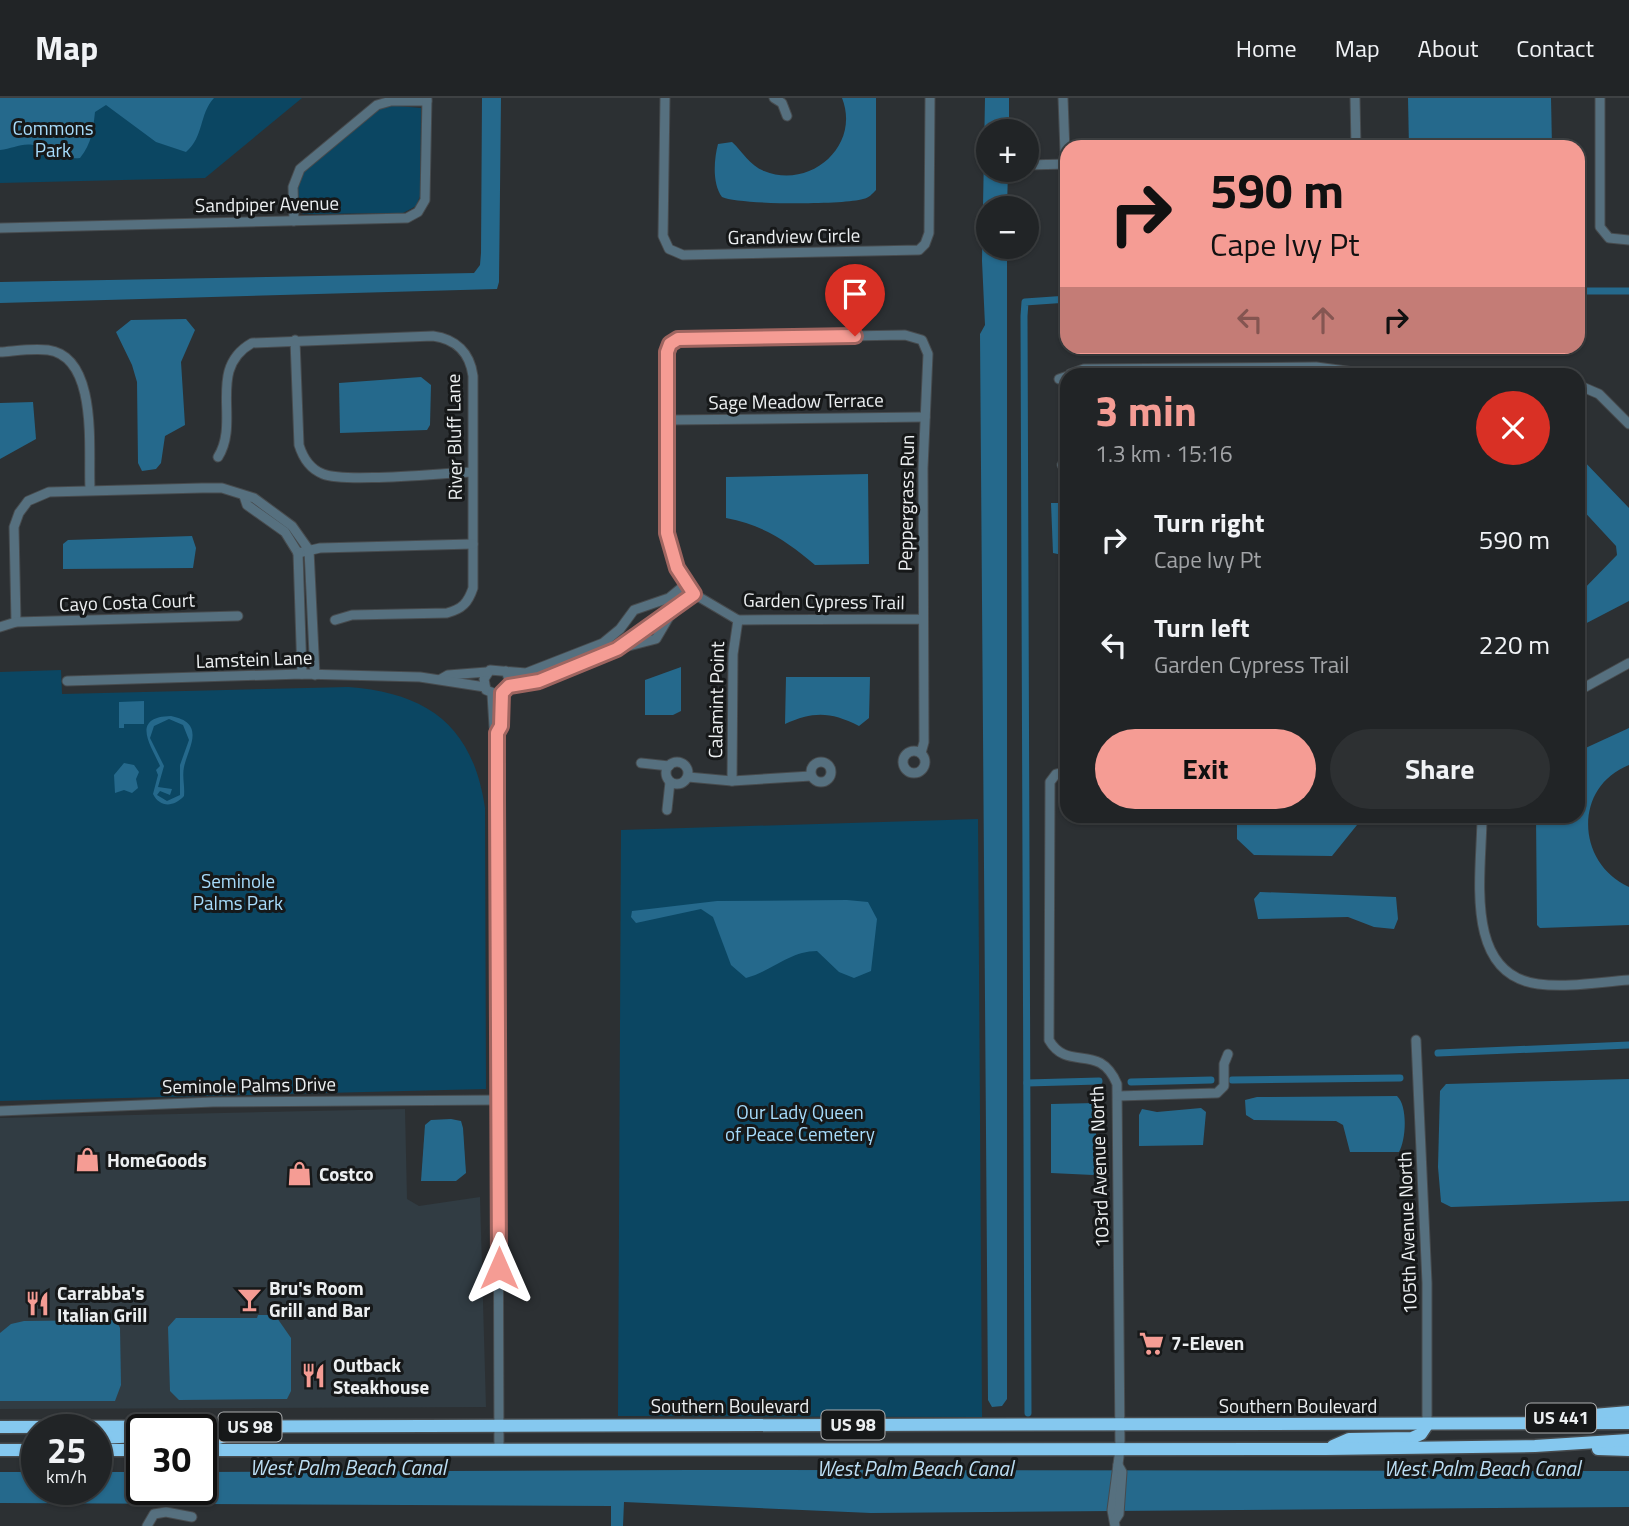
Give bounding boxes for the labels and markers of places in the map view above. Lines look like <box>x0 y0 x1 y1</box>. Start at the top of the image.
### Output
pin <box>825 264 885 336</box>
place label: HomeGoods <box>107 1145 207 1174</box>
shop icon: HomeGoods <box>73 1146 101 1174</box>
place label: Costco <box>319 1159 374 1188</box>
shop icon: Costco <box>285 1160 313 1188</box>
place label: Bru's Room Grill and Bar <box>269 1273 370 1324</box>
place label: Carrabba's Italian Grill <box>57 1278 147 1329</box>
bar icon: Bru's Room Grill and Bar <box>235 1285 263 1313</box>
restaurant icon: Carrabba's Italian Grill <box>23 1290 51 1318</box>
place label: 7-Eleven <box>1171 1328 1244 1357</box>
supermarket icon: 7-Eleven <box>1137 1329 1165 1357</box>
place label: Outback Steakhouse <box>333 1350 429 1401</box>
restaurant icon: Outback Steakhouse <box>299 1362 327 1390</box>

